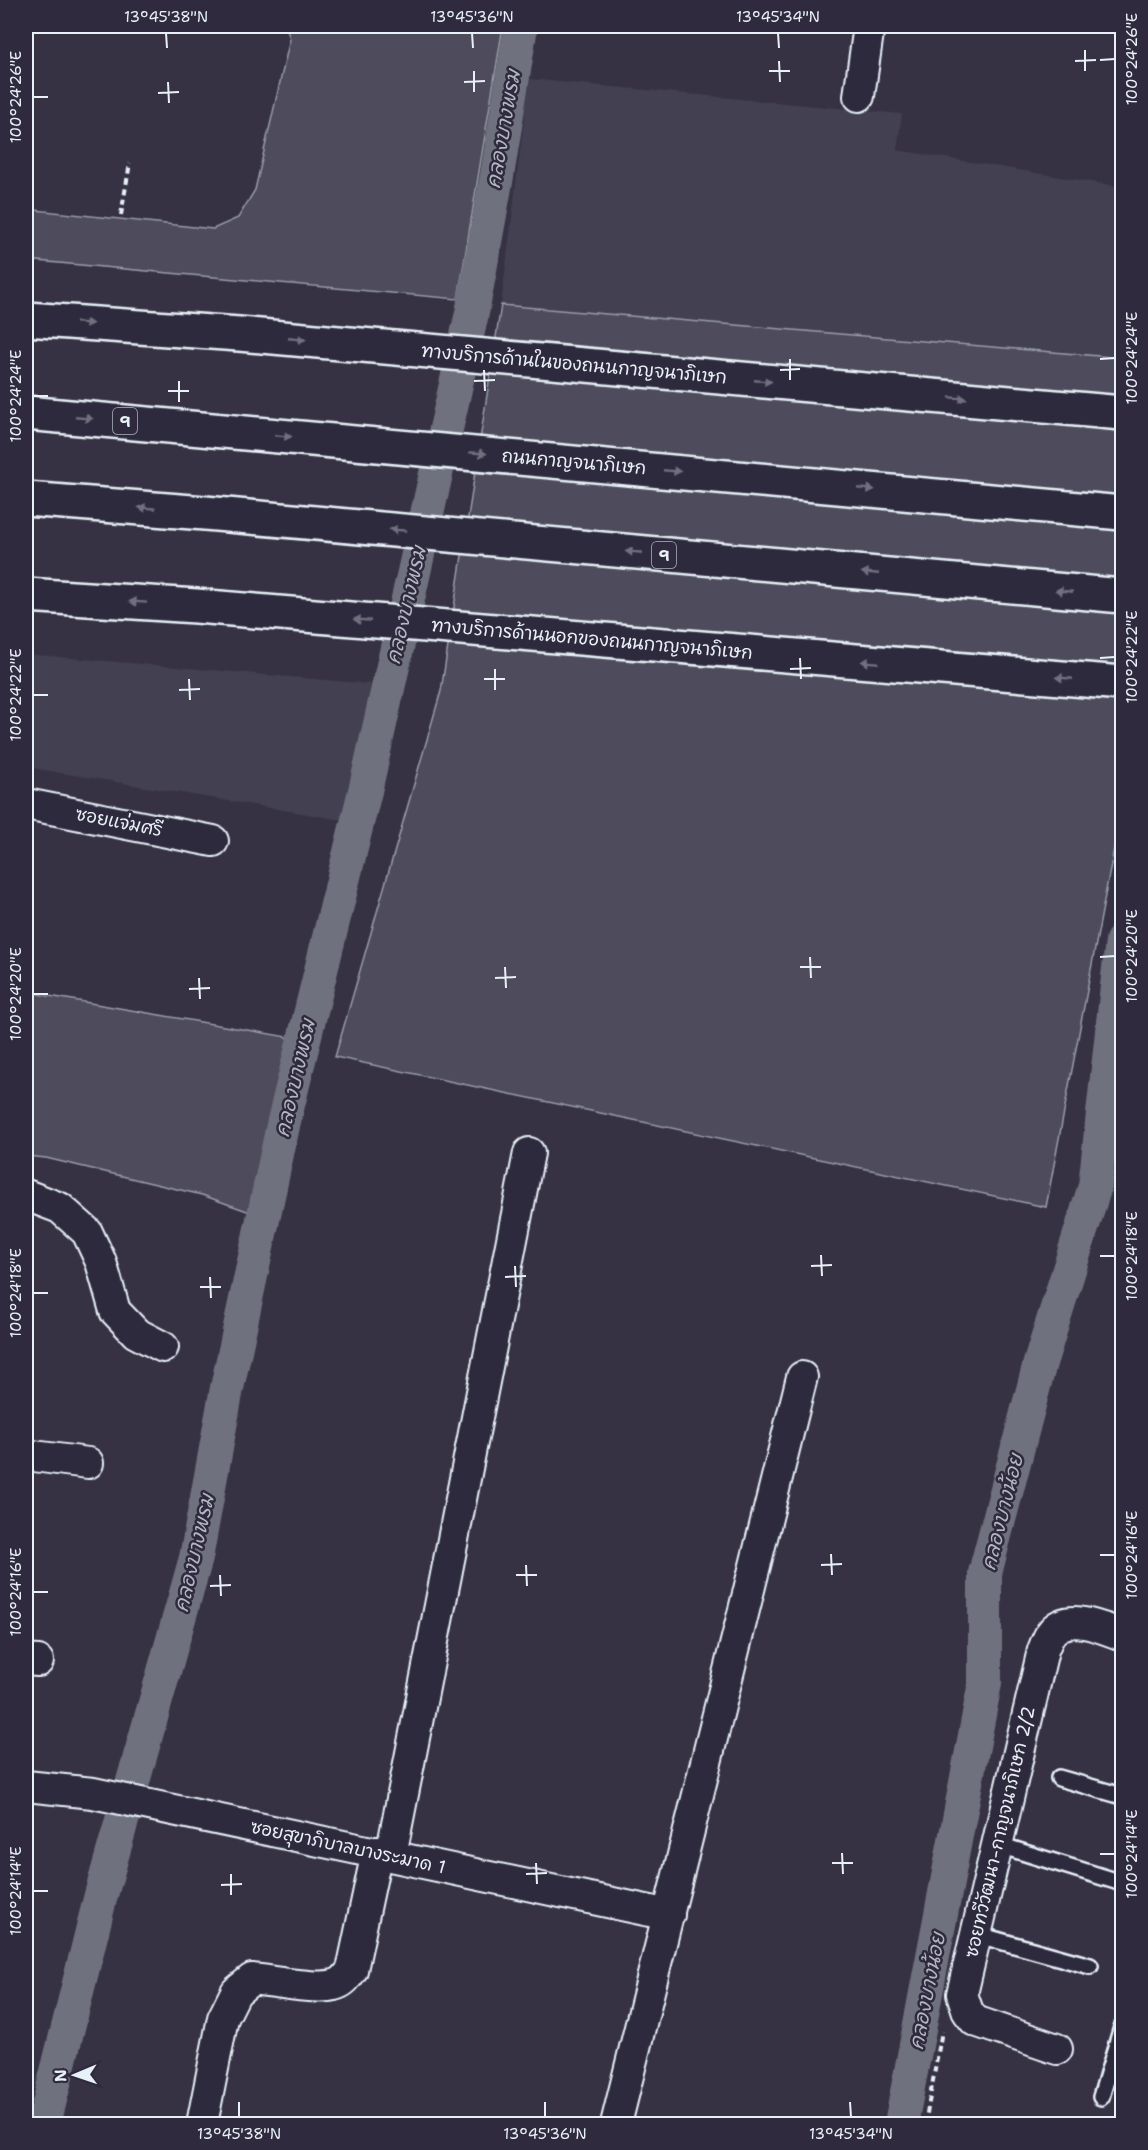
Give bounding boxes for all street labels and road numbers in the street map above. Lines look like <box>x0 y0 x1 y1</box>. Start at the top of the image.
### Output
street label: ทางบริการด้านในของถนนกาญจนาภิเษก <box>420 338 728 389</box>
road number: 9 <box>113 408 137 434</box>
street label: ถนนกาญจนาภิเษก <box>501 444 647 480</box>
road number: 9 <box>652 542 676 568</box>
street label: ทางบริการด้านนอกของถนนกาญจนาภิเษก <box>430 613 754 665</box>
street label: ซอยแจ่มศรี <box>73 802 165 842</box>
street label: ซอยทวีวัฒนา-กาญจนาภิเษก 2/2 <box>959 1704 1041 1960</box>
street label: ซอยสุขาภิบาลบางระมาด 1 <box>248 1815 448 1881</box>

